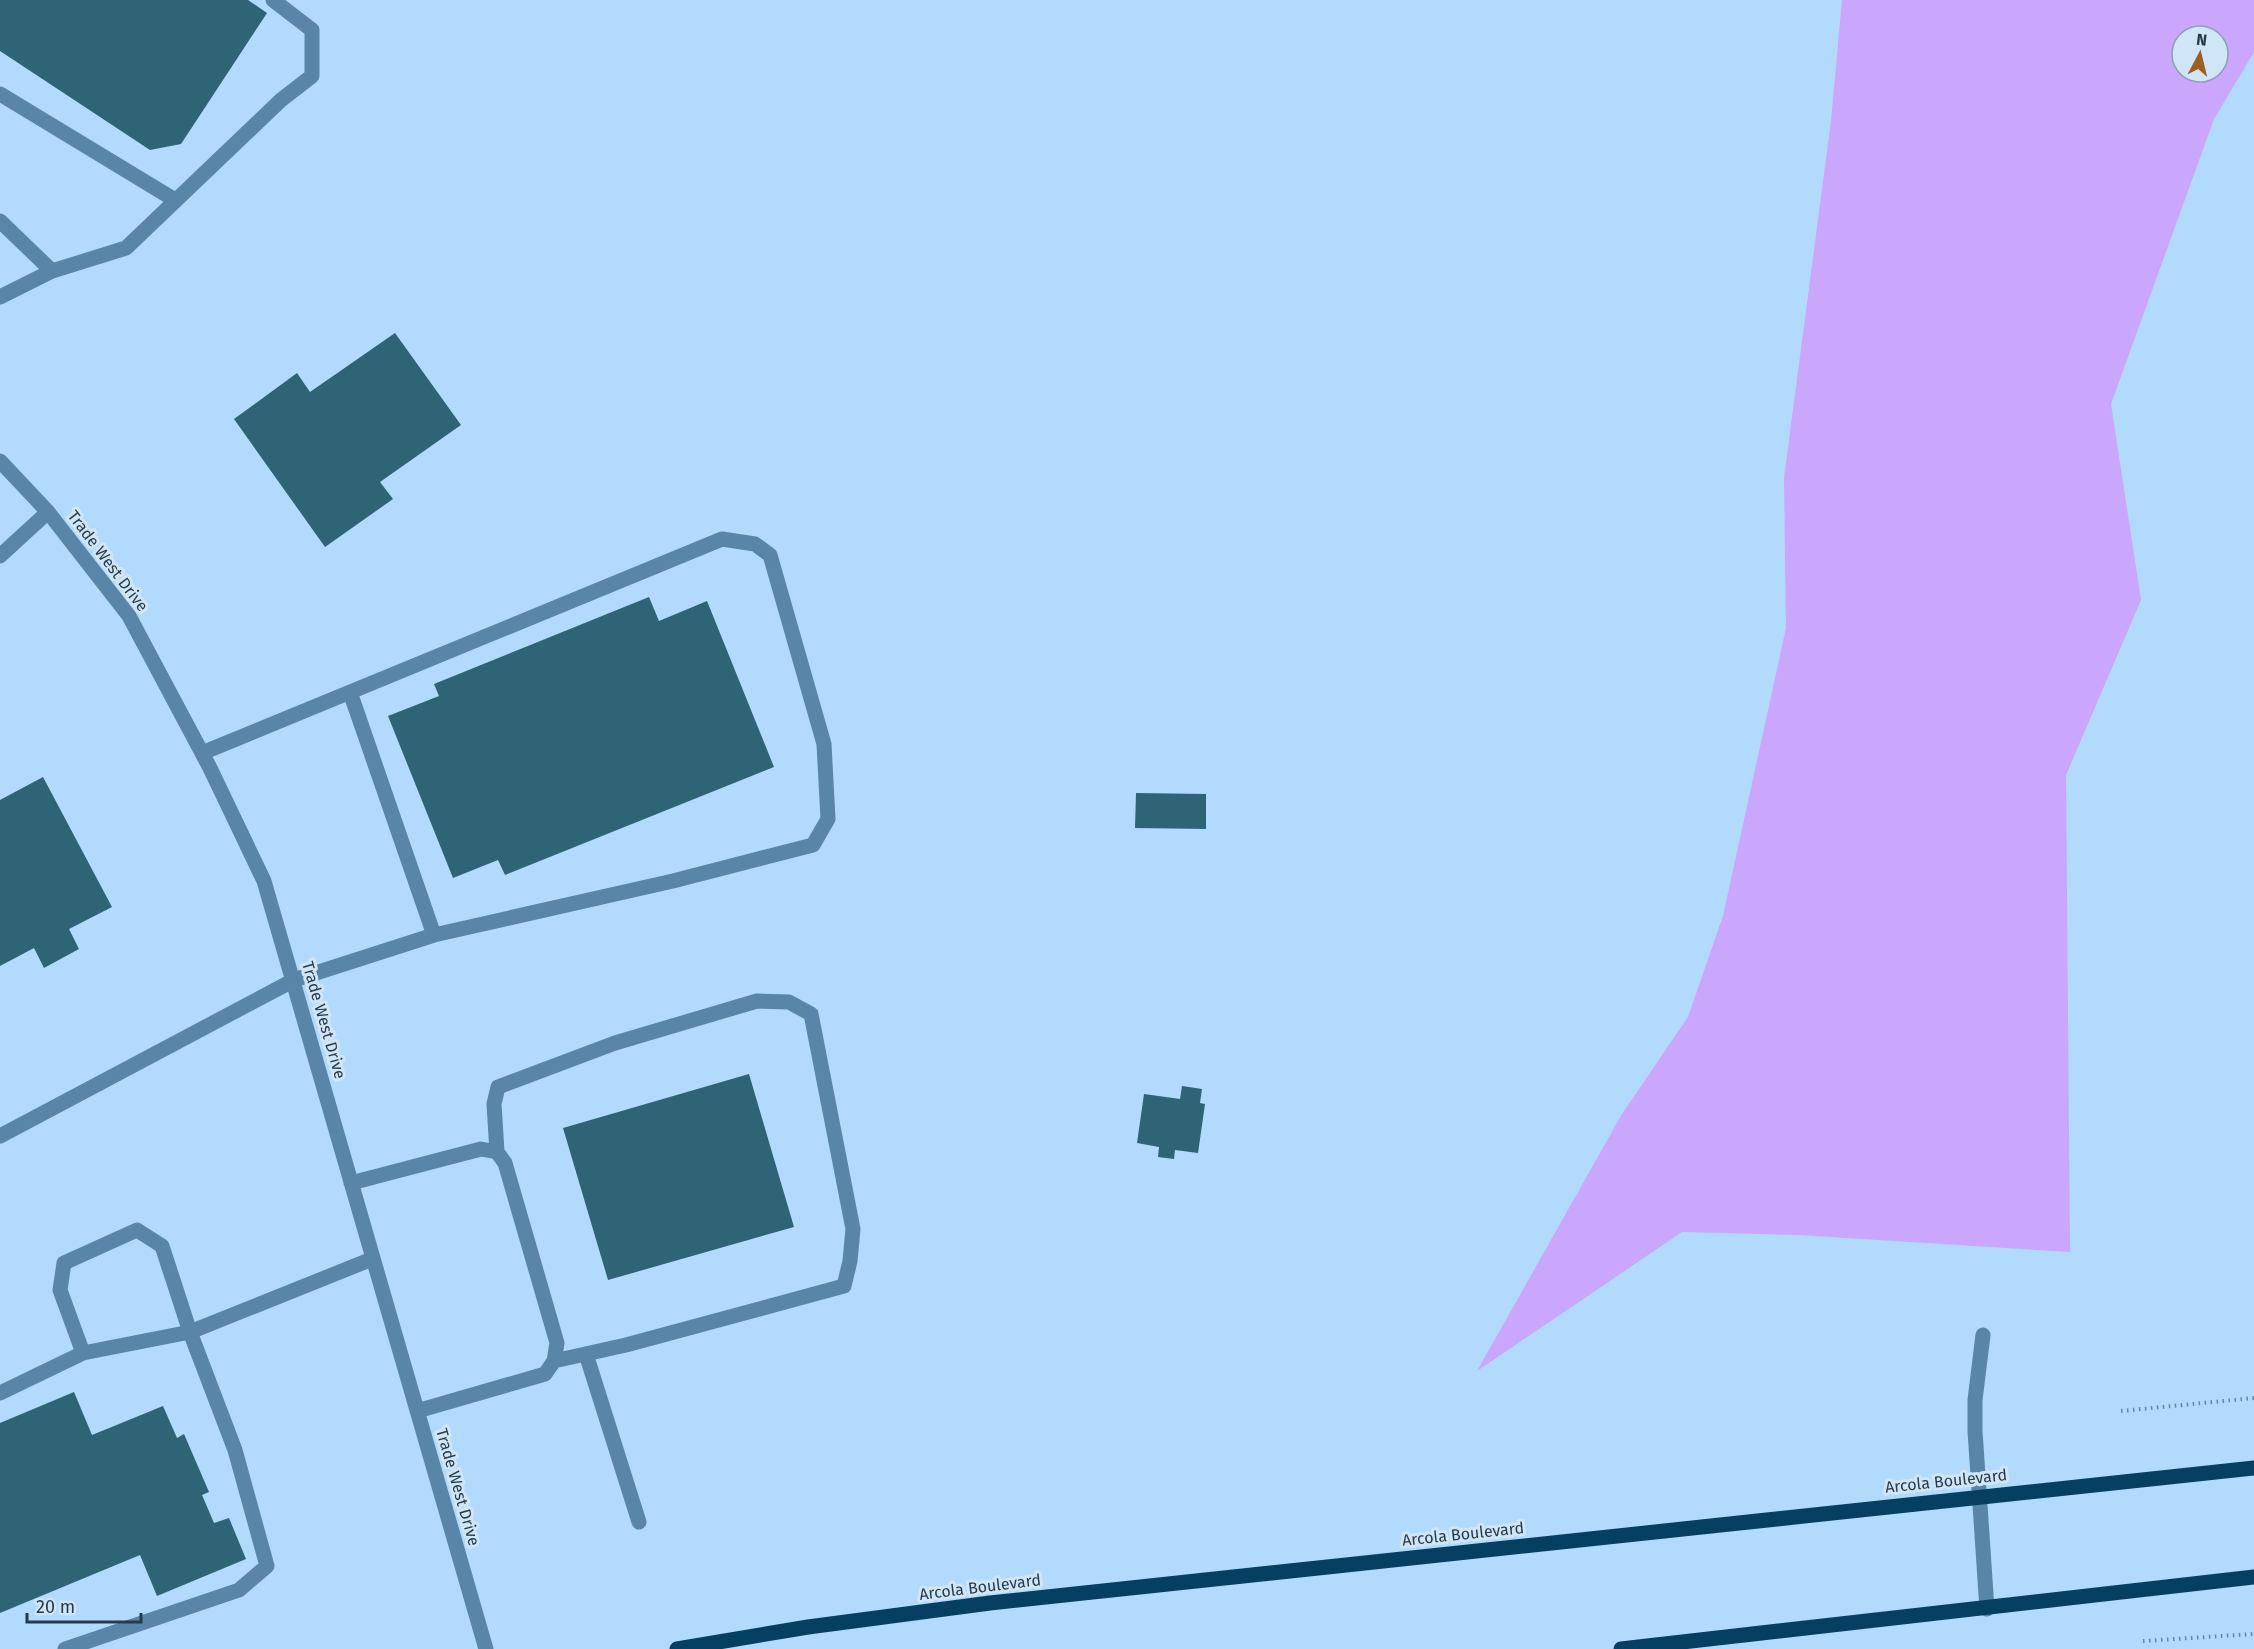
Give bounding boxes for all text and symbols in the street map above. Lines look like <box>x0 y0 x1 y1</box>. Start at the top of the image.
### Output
north arrow <box>2170 24 2230 84</box>
text: N <box>2195 30 2208 50</box>
street label: Trade West Drive <box>64 507 152 615</box>
street label: Trade West Drive <box>298 959 350 1081</box>
street label: Trade West Drive <box>432 1426 484 1548</box>
street label: Arcola Boulevard <box>1884 1465 2008 1497</box>
street label: Arcola Boulevard <box>1401 1518 1525 1550</box>
street label: Arcola Boulevard <box>918 1570 1042 1604</box>
scale bar <box>27 1586 141 1624</box>
text: 20 m <box>36 1596 75 1618</box>

